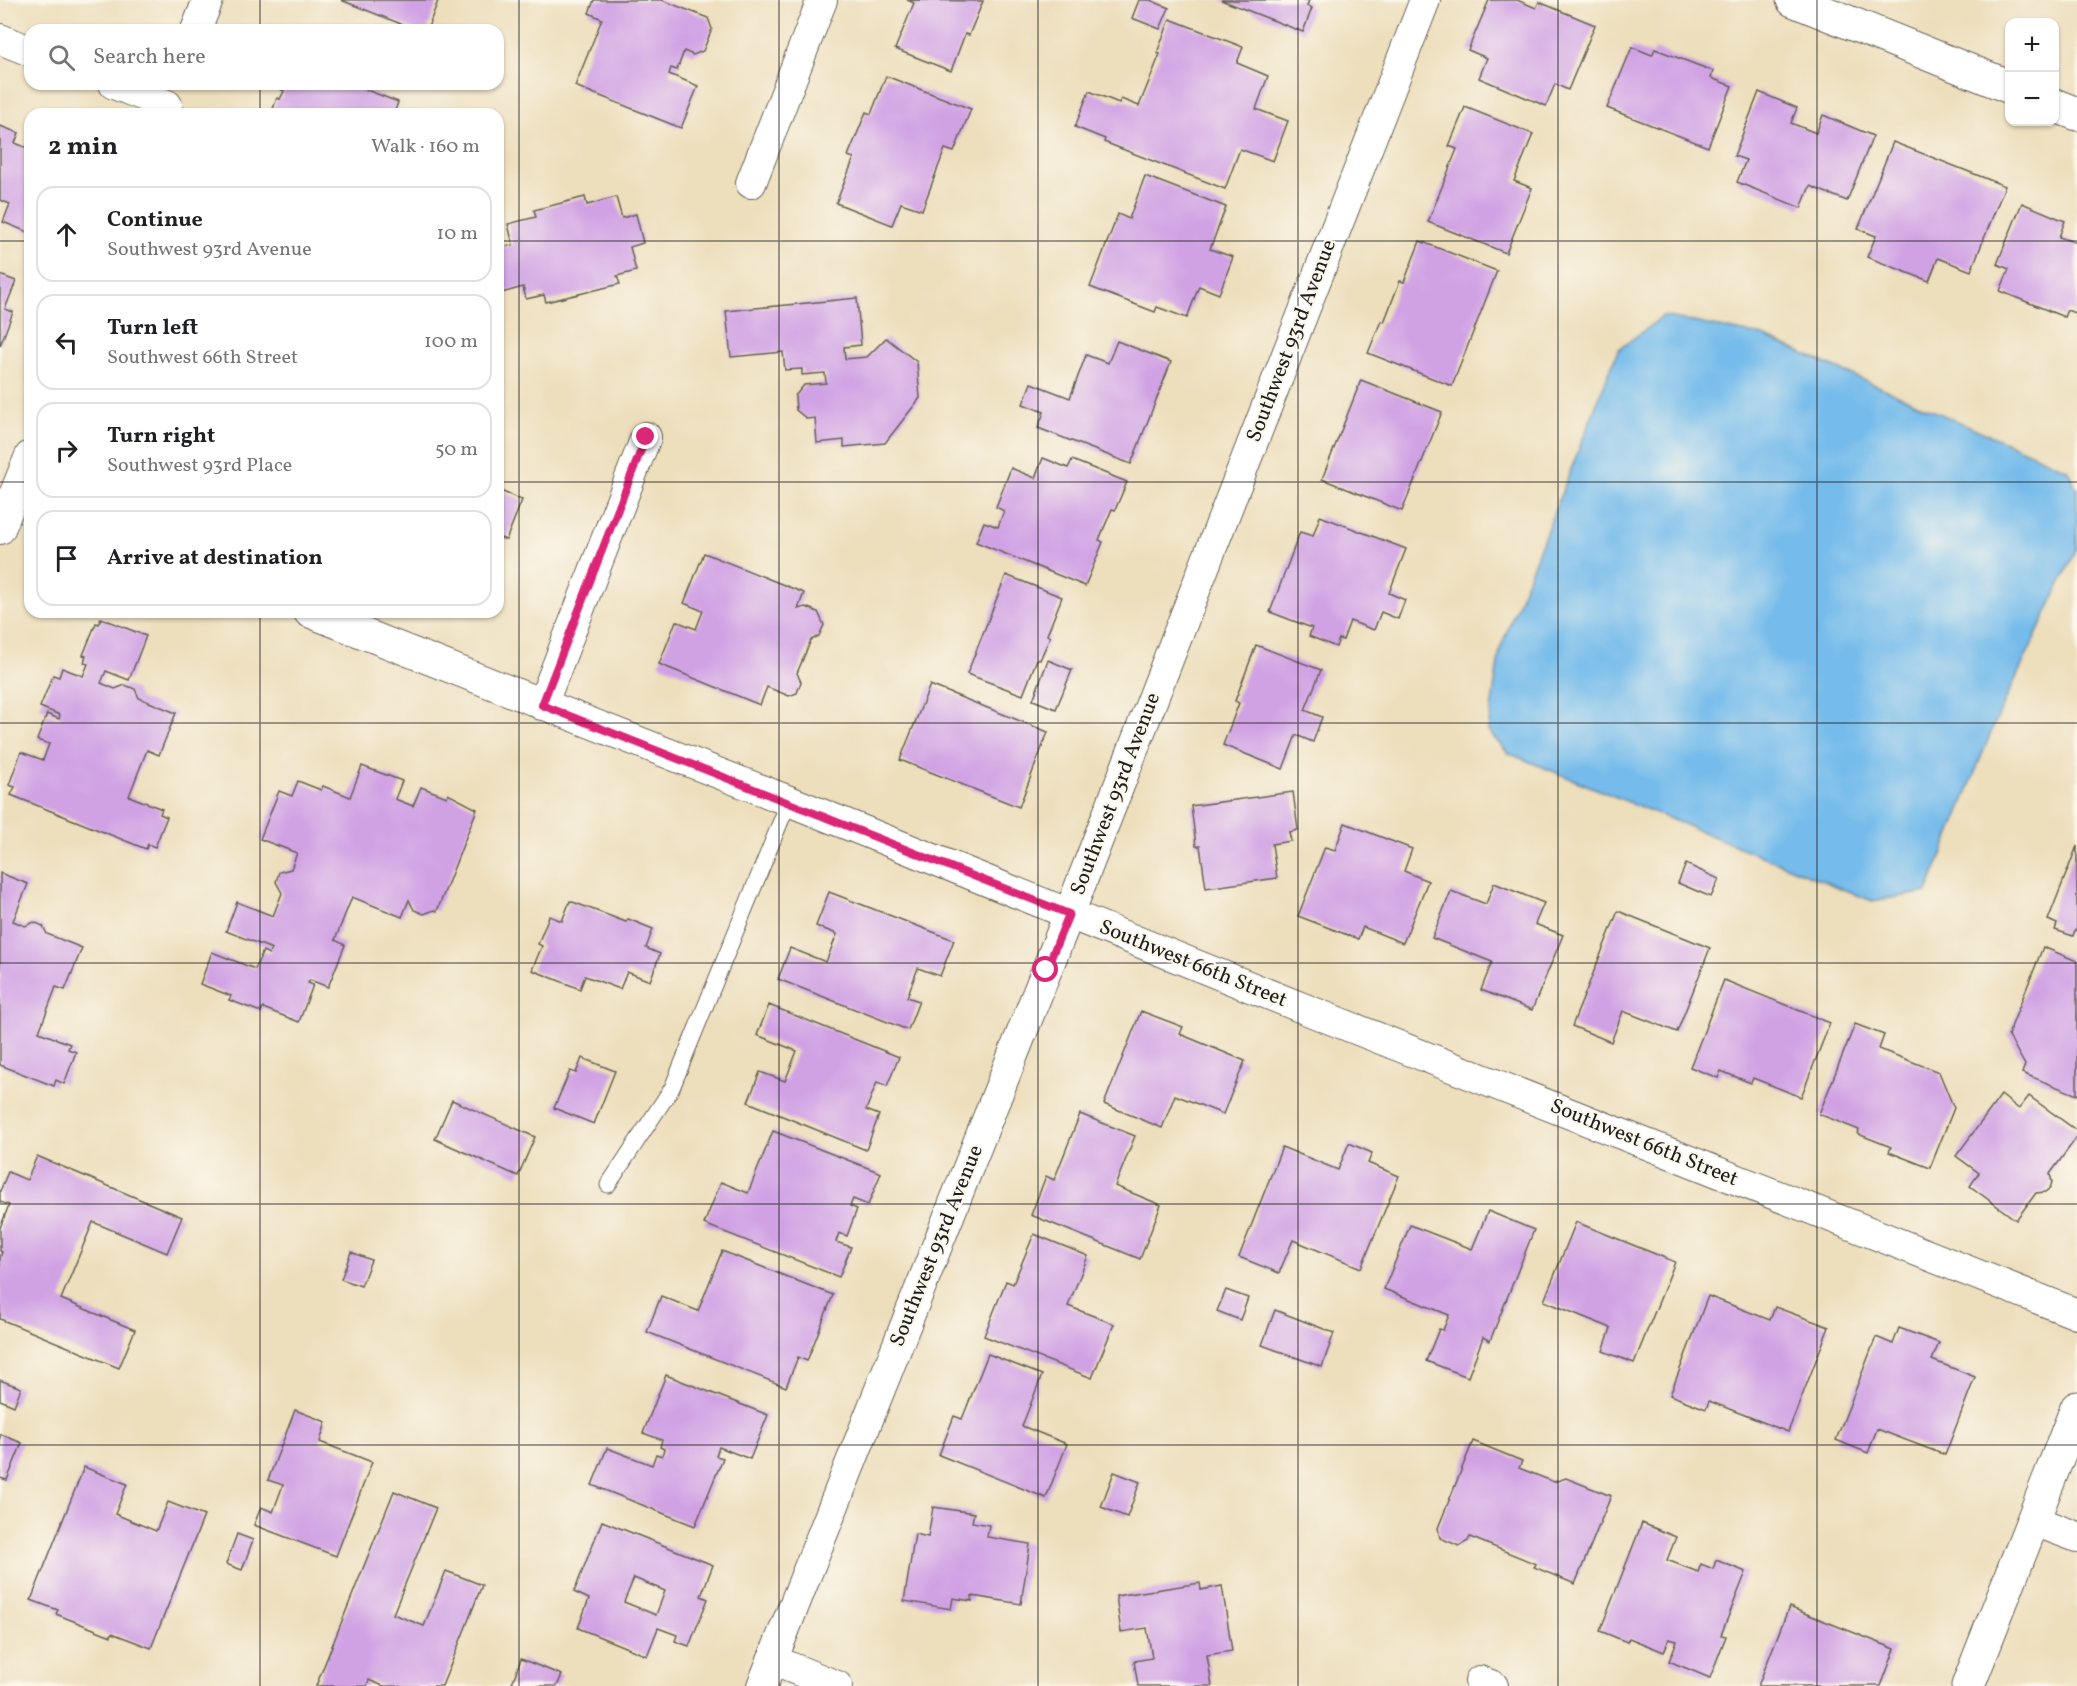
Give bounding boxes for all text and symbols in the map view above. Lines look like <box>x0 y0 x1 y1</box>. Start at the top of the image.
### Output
map controls <box>2005 18 2059 126</box>
button: + <box>2005 18 2059 72</box>
search box <box>24 24 504 90</box>
icon: search <box>45 41 78 74</box>
text: Search here <box>93 42 206 73</box>
button: − <box>2005 72 2059 126</box>
text: 2 min <box>48 129 118 165</box>
text: Walk · 160 m <box>371 133 480 161</box>
text: Continue <box>107 205 203 236</box>
icon: ahead <box>50 218 83 251</box>
text: 10 m <box>437 220 478 248</box>
street label: Southwest 93rd Avenue <box>1240 235 1344 447</box>
text: Southwest 93rd Avenue <box>107 236 312 264</box>
text: Turn left <box>107 313 198 344</box>
icon: left <box>50 326 83 359</box>
text: 100 m <box>424 328 478 356</box>
text: Southwest 66th Street <box>107 344 298 372</box>
text: Turn right <box>107 421 215 452</box>
route end <box>632 423 658 449</box>
icon: right <box>50 434 83 467</box>
text: 50 m <box>435 436 478 464</box>
text: Southwest 93rd Place <box>107 452 292 480</box>
icon: arrive <box>50 542 83 575</box>
text: Arrive at destination <box>107 543 323 574</box>
street label: Southwest 93rd Avenue <box>1064 688 1168 900</box>
street label: Southwest 66th Street <box>1095 913 1291 1015</box>
route start <box>1032 956 1058 982</box>
street label: Southwest 66th Street <box>1546 1092 1742 1194</box>
street label: Southwest 93rd Avenue <box>883 1141 991 1351</box>

